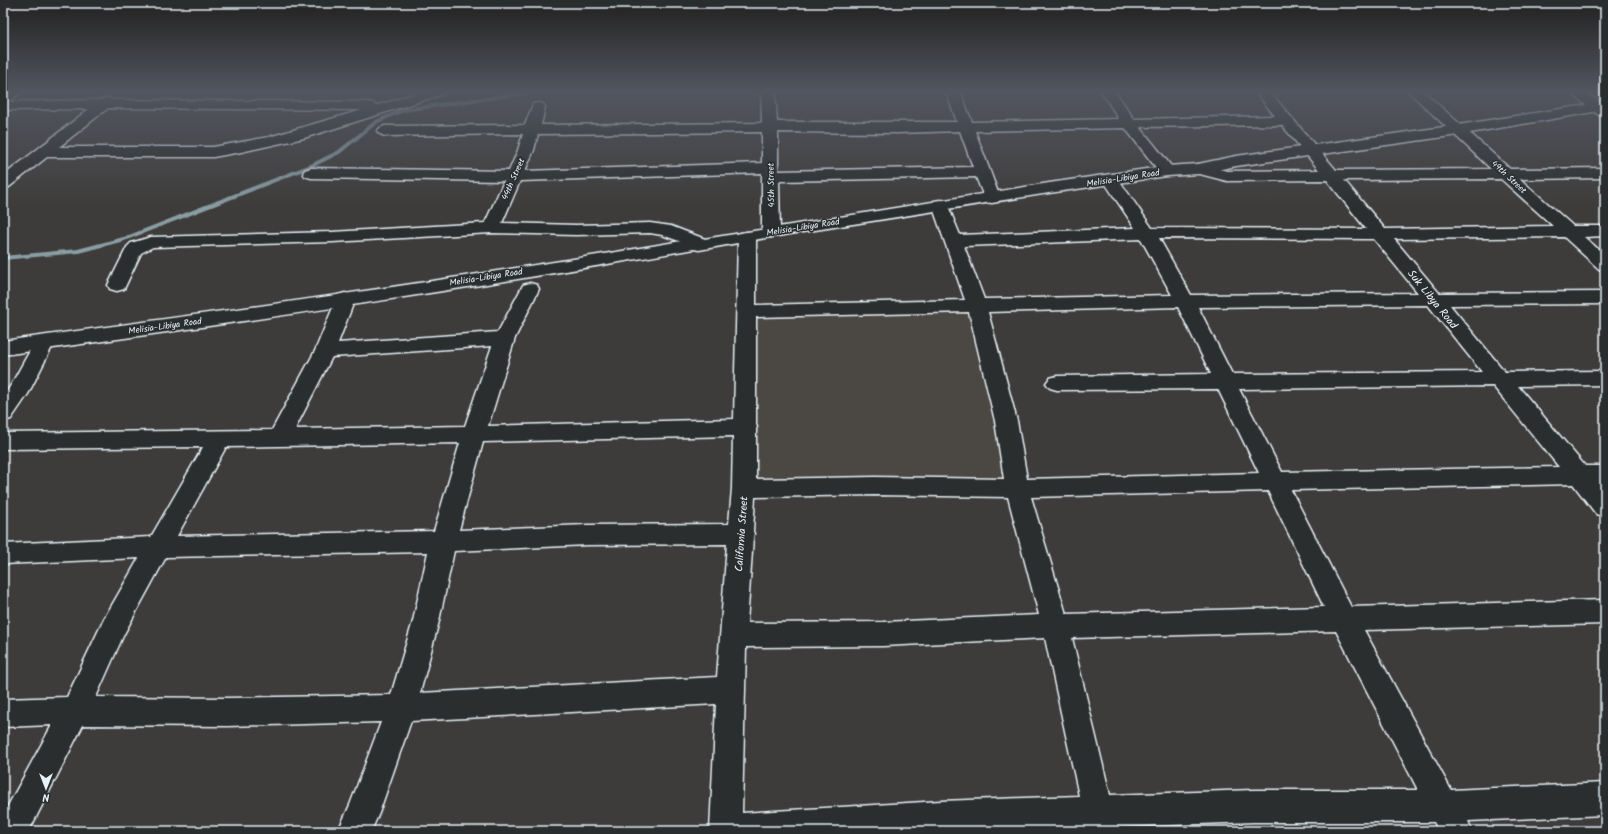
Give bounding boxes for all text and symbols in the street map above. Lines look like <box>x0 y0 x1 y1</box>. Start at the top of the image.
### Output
street label: 44th Street <box>498 155 530 203</box>
street label: 49th Street <box>1487 157 1530 198</box>
street label: 45th Street <box>764 162 779 207</box>
street label: Melisia-Libiya Road <box>1085 165 1161 192</box>
street label: Melisia-Libiya Road <box>765 214 841 241</box>
street label: Melisia-Libiya Road <box>448 264 524 291</box>
street label: Suk Libya Road <box>1403 266 1462 334</box>
street label: Melisia-Libiya Road <box>127 314 203 339</box>
street label: California Street <box>730 495 754 572</box>
north arrow <box>26 768 66 808</box>
text: N <box>42 788 49 806</box>

